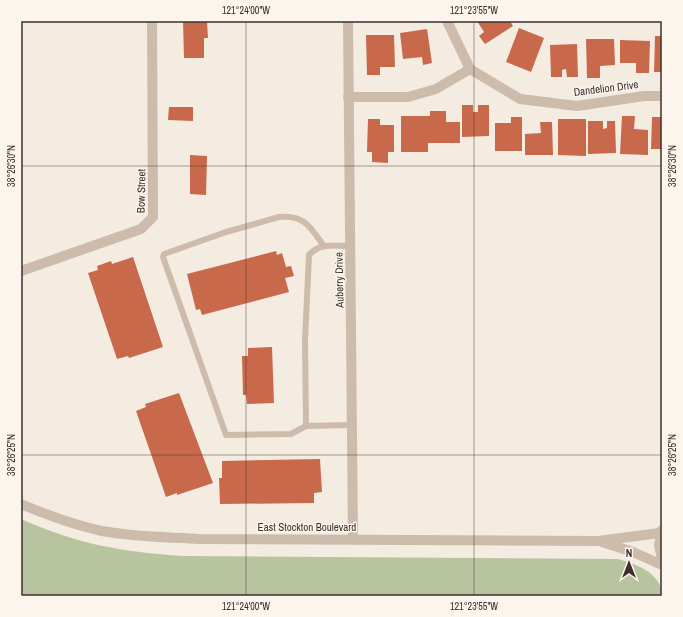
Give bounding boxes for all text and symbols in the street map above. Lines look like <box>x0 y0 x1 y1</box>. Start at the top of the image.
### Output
text: 121°24'00"W <box>222 4 270 17</box>
text: 121°23'55"W <box>450 4 498 17</box>
street label: Dandelion Drive <box>573 77 639 99</box>
text: 38°26'30"N <box>5 145 18 187</box>
text: 38°26'30"N <box>666 145 679 187</box>
street label: Bow Street <box>134 168 148 213</box>
street label: Auberry Drive <box>332 252 347 309</box>
text: 38°26'25"N <box>5 434 18 476</box>
text: 38°26'25"N <box>666 434 679 476</box>
street label: East Stockton Boulevard <box>258 520 356 534</box>
north arrow <box>609 543 649 583</box>
text: N <box>626 546 632 560</box>
text: 121°24'00"W <box>222 600 270 613</box>
text: 121°23'55"W <box>450 600 498 613</box>

